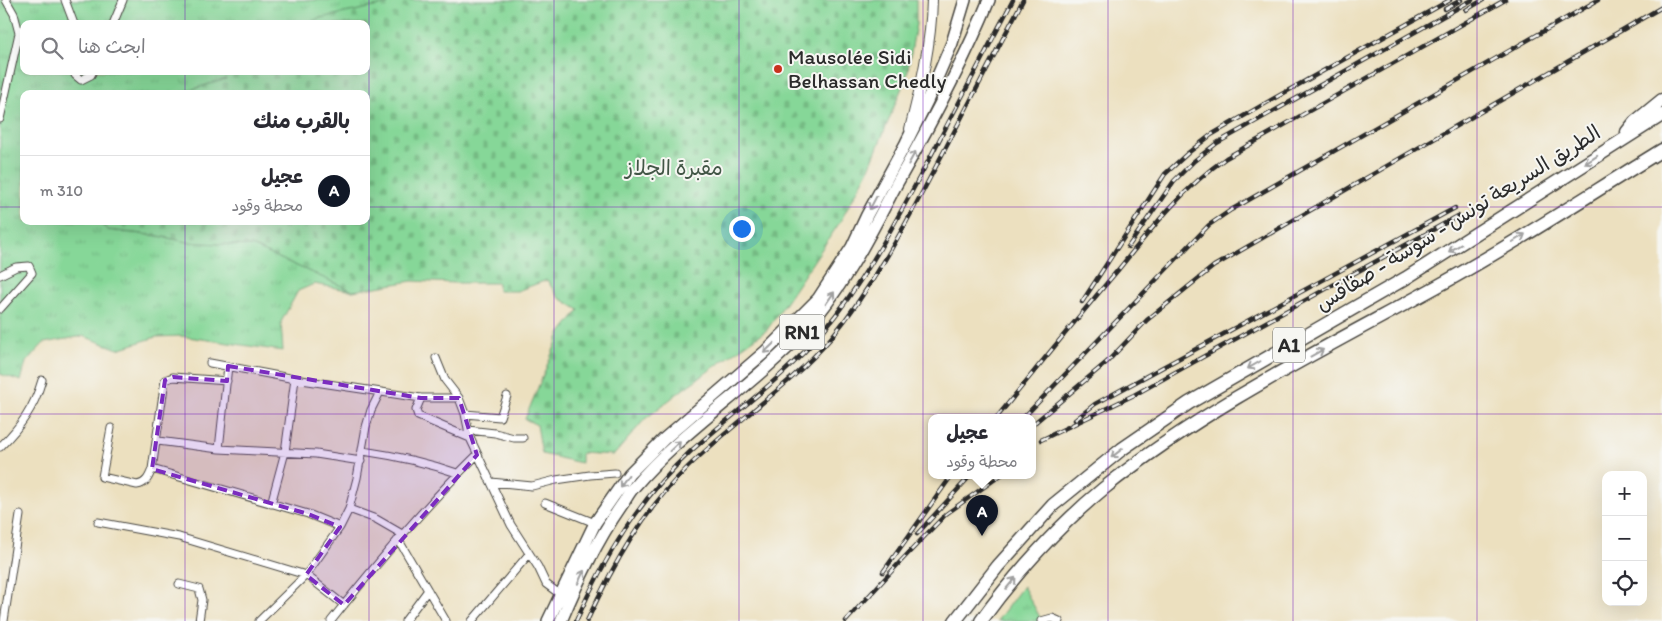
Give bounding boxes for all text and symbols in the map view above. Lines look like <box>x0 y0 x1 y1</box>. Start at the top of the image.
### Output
search box <box>20 20 370 75</box>
icon: search <box>38 34 66 62</box>
text: ابحث هنا <box>78 35 146 58</box>
place label: Mausolée Sidi Belhassan Chedly <box>788 44 946 93</box>
marker: Mausolée Sidi Belhassan Chedly <box>772 63 784 75</box>
text: بالقرب منك <box>253 108 350 133</box>
street label: الطريق السريعة تونس - سوسة - صفاقس <box>1311 119 1605 317</box>
one-way arrow <box>907 151 917 165</box>
park label: مقبرة الجلاز <box>623 155 723 181</box>
one-way arrow <box>1585 155 1599 165</box>
text: عجيل <box>261 165 303 188</box>
text: 310 m <box>40 181 83 200</box>
text: A <box>329 181 339 200</box>
text: محطة وقود <box>232 196 303 215</box>
one-way arrow <box>868 196 878 211</box>
your location <box>729 216 755 242</box>
one-way arrow <box>1511 233 1525 243</box>
one-way arrow <box>1448 244 1462 254</box>
one-way arrow <box>825 291 835 305</box>
road number: RN1 <box>780 314 824 350</box>
road number: A1 <box>1273 328 1305 362</box>
one-way arrow <box>762 342 775 354</box>
one-way arrow <box>1309 348 1324 358</box>
one-way arrow <box>1247 361 1262 371</box>
popup <box>928 414 1036 479</box>
text: عجيل <box>946 421 988 444</box>
one-way arrow <box>669 440 681 452</box>
one-way arrow <box>1111 447 1124 458</box>
text: محطة وقود <box>946 452 1018 471</box>
map controls <box>1602 471 1647 606</box>
button: + <box>1602 471 1647 516</box>
one-way arrow <box>618 474 629 487</box>
pin: A <box>966 495 998 536</box>
button: − <box>1602 516 1647 561</box>
button: locate <box>1602 561 1647 606</box>
one-way arrow <box>576 570 586 585</box>
one-way arrow <box>1006 577 1017 590</box>

